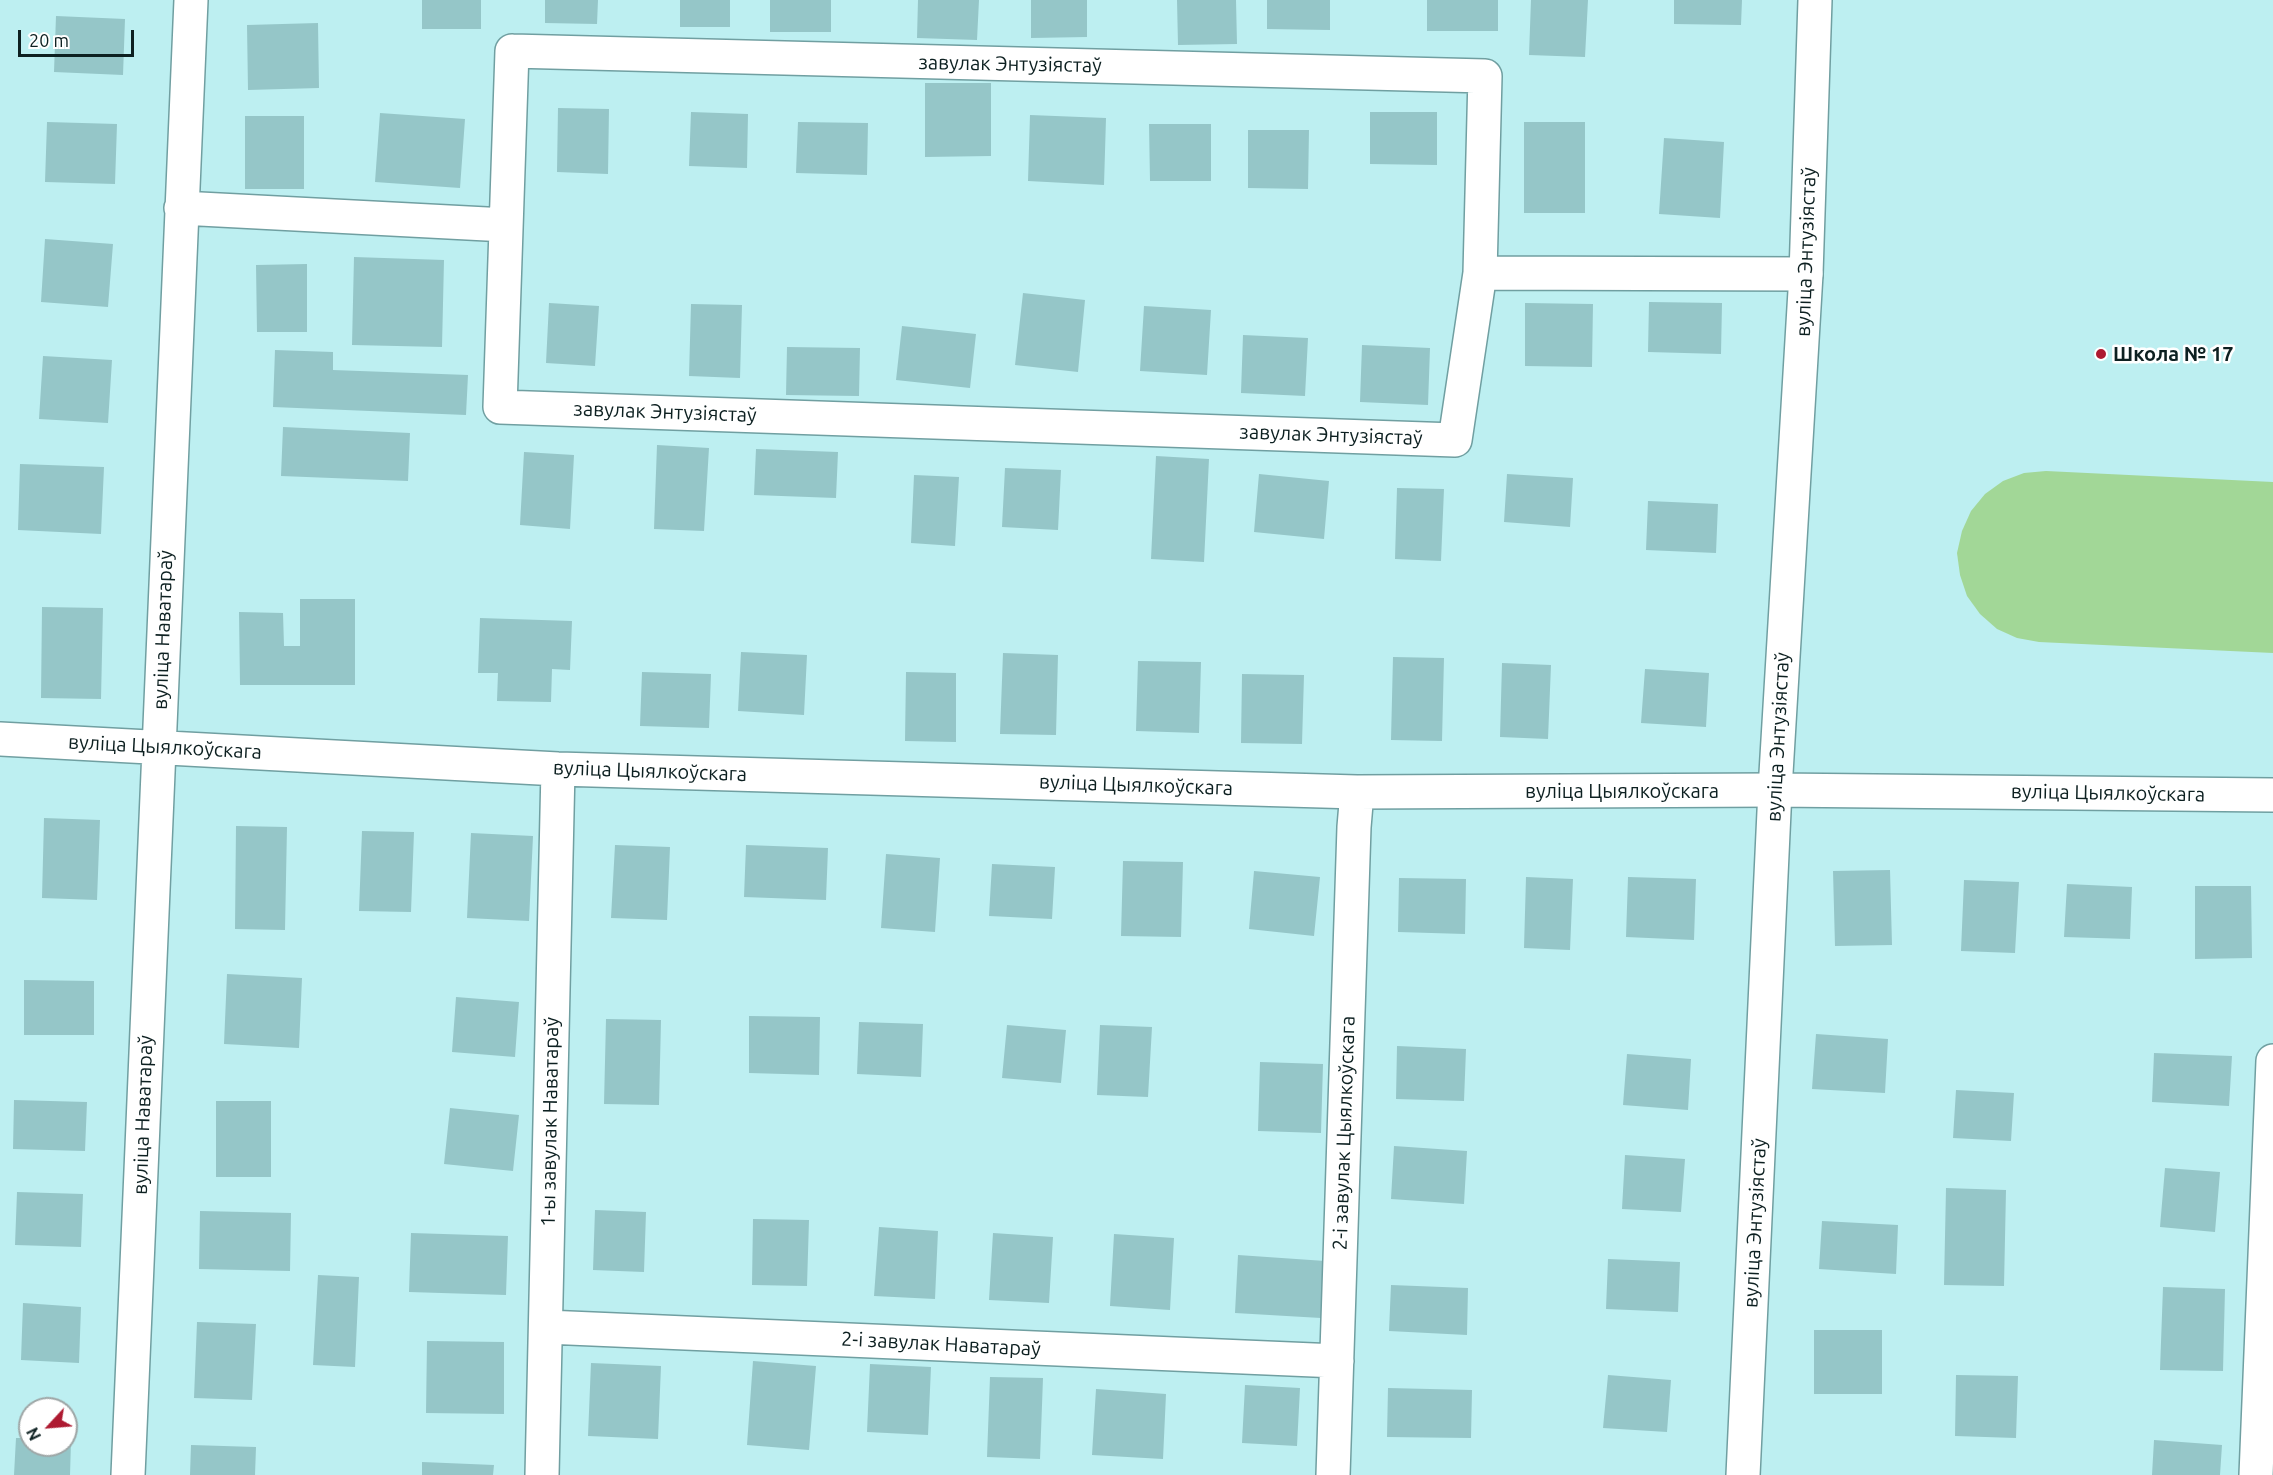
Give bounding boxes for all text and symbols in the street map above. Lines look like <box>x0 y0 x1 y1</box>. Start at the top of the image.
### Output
scale bar <box>21 18 136 56</box>
text: 20 m <box>29 30 69 50</box>
street label: завулак Энтузіястаў <box>918 50 1102 78</box>
street label: вуліца Энтузіястаў <box>1791 167 1821 337</box>
place label: Школа № 17 <box>2113 342 2233 366</box>
marker: Школа № 17 <box>2094 347 2108 361</box>
street label: завулак Энтузіястаў <box>573 397 757 427</box>
street label: завулак Энтузіястаў <box>1239 420 1423 450</box>
street label: вуліца Наватараў <box>148 550 178 710</box>
street label: вуліца Энтузіястаў <box>1762 652 1794 822</box>
street label: вуліца Цыялкоўскага <box>67 730 263 764</box>
street label: вуліца Цыялкоўскага <box>553 756 747 786</box>
street label: вуліца Цыялкоўскага <box>1039 770 1233 800</box>
street label: вуліца Цыялкоўскага <box>1525 779 1719 803</box>
street label: вуліца Цыялкоўскага <box>2011 779 2205 807</box>
street label: 2-і завулак Цыялкоўскага <box>1328 1015 1360 1251</box>
street label: 1-ы завулак Наватараў <box>536 1017 564 1227</box>
street label: вуліца Наватараў <box>128 1035 158 1195</box>
street label: вуліца Энтузіястаў <box>1739 1138 1771 1308</box>
street label: 2-і завулак Наватараў <box>841 1327 1041 1361</box>
north arrow <box>18 1397 78 1457</box>
text: N <box>23 1425 44 1443</box>

